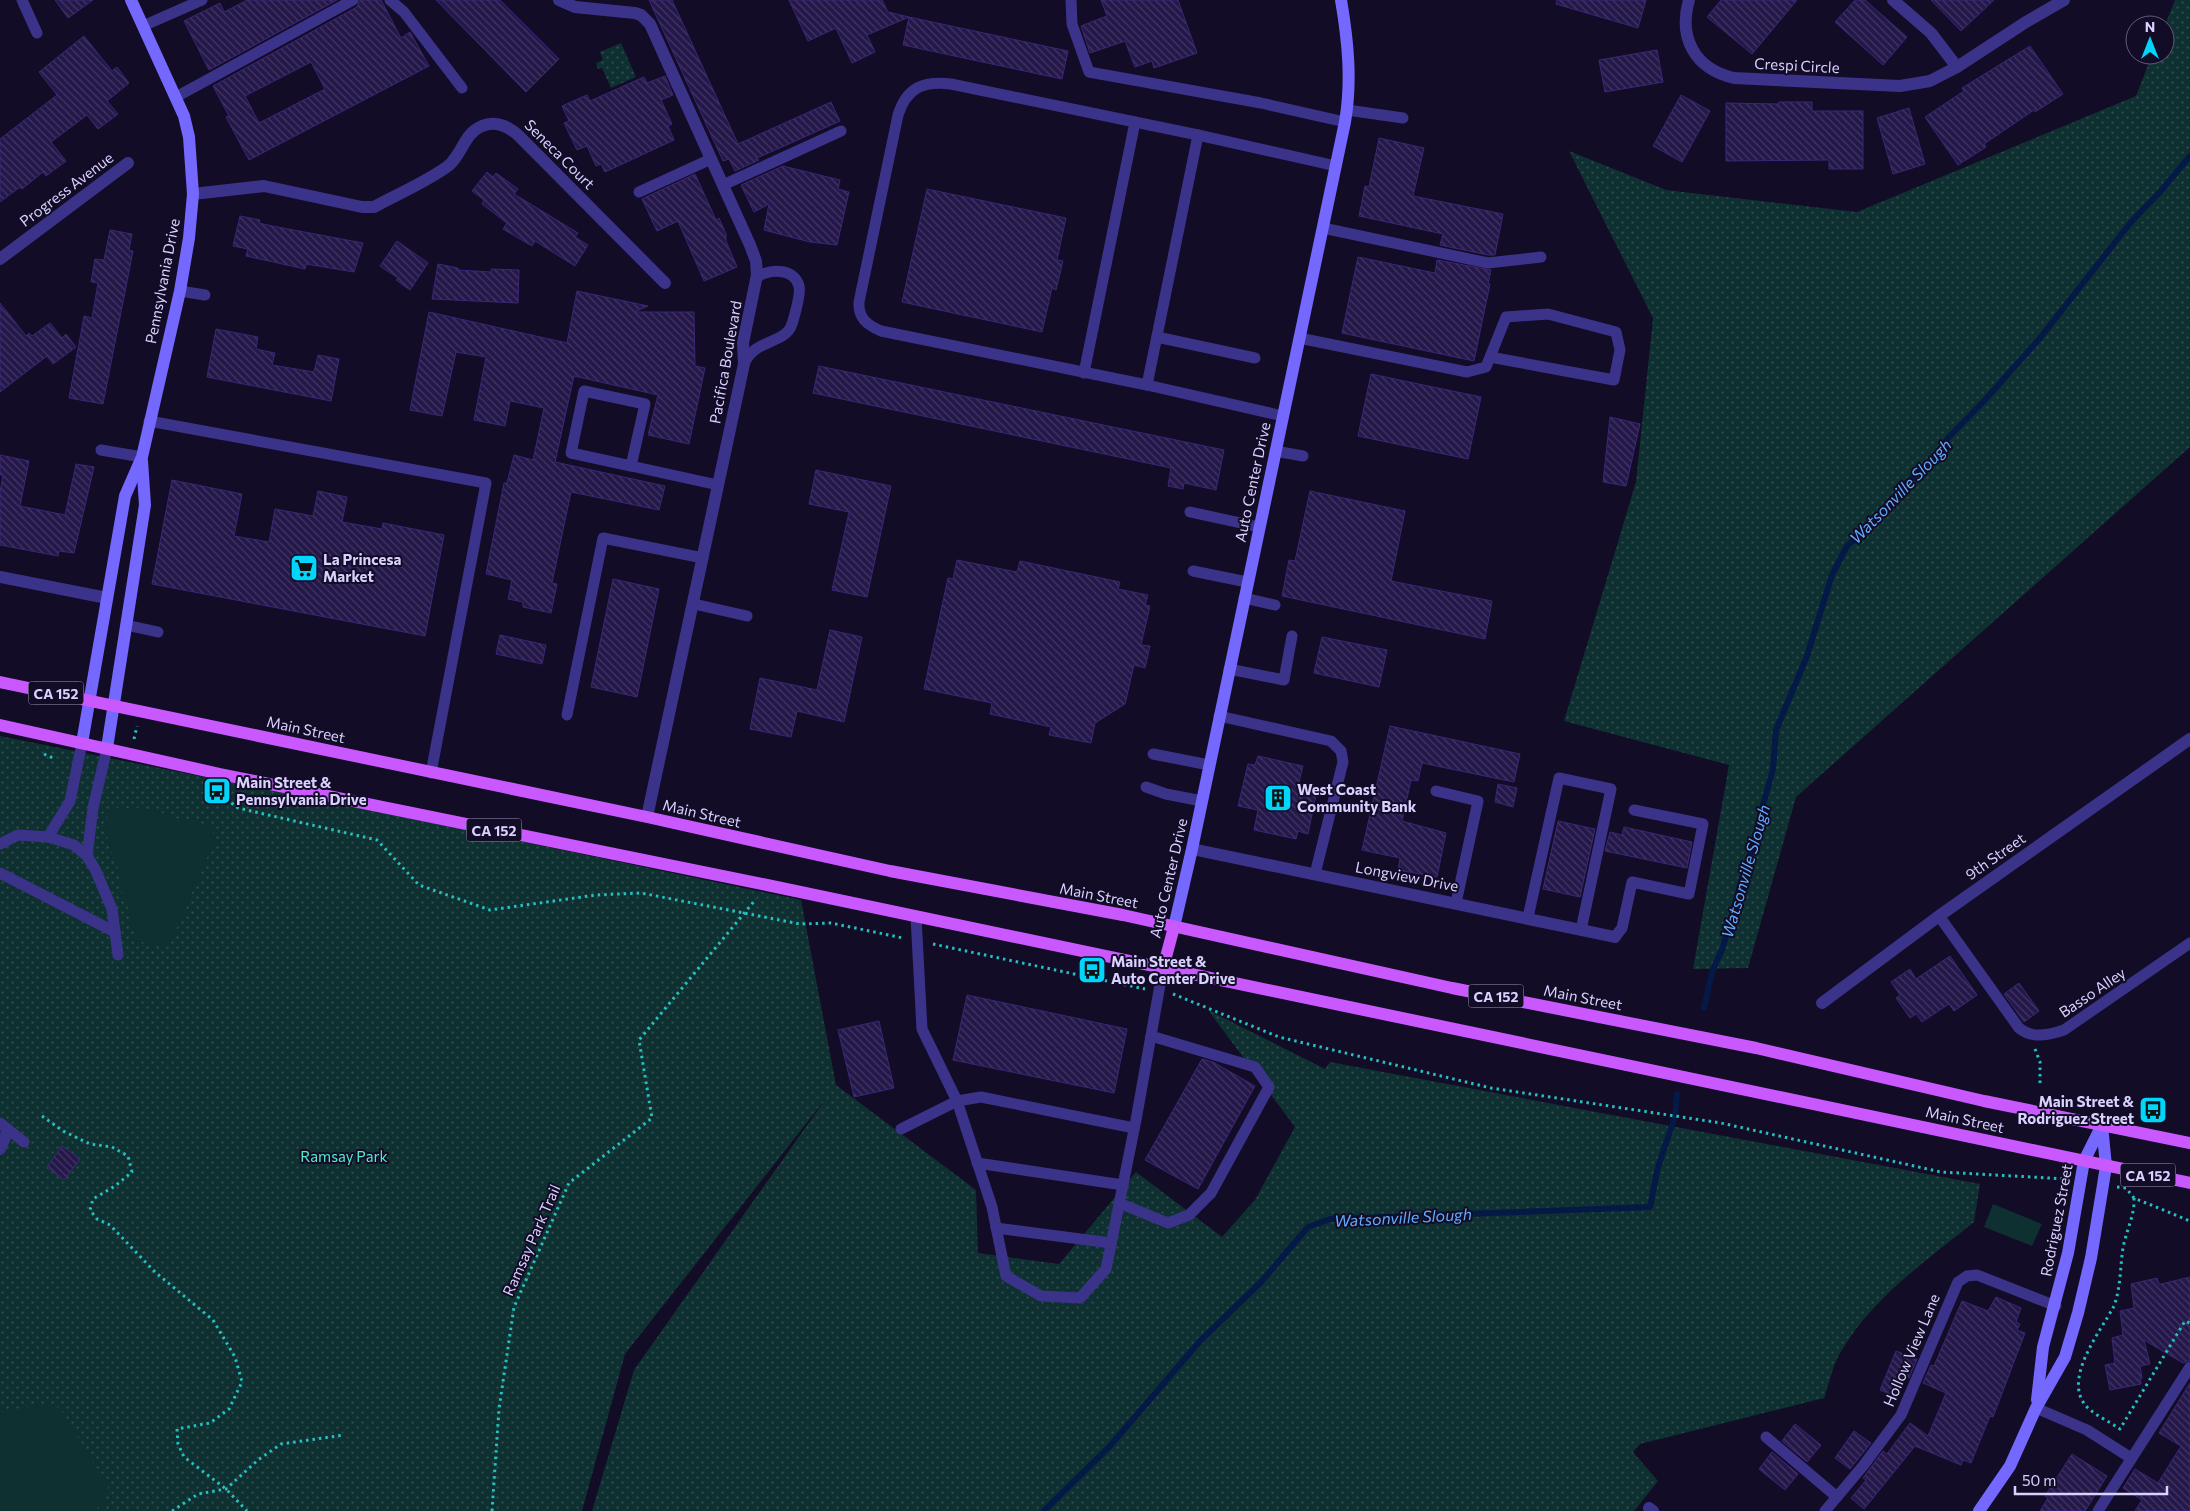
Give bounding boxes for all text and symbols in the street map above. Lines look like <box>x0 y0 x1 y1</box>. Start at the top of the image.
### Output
north arrow <box>2125 15 2175 65</box>
text: N <box>2145 18 2155 35</box>
street label: Crespi Circle <box>1754 54 1840 76</box>
street label: Seneca Court <box>521 115 599 193</box>
street label: Progress Avenue <box>16 148 116 230</box>
street label: Pennsylvania Drive <box>141 217 183 345</box>
street label: Pacifica Boulevard <box>705 299 745 425</box>
street label: Auto Center Drive <box>1230 420 1274 544</box>
water label: Watsonville Slough <box>1845 435 1955 547</box>
place label: La Princesa Market <box>323 550 401 585</box>
supermarket icon: La Princesa Market <box>289 553 319 583</box>
road number: CA 152 <box>28 681 84 704</box>
street label: Main Street <box>265 712 347 746</box>
place label: Main Street & Pennsylvania Drive <box>236 773 367 808</box>
bus stop icon: Main Street & Pennsylvania Drive <box>202 776 232 806</box>
place label: West Coast Community Bank <box>1297 780 1417 815</box>
building icon: West Coast Community Bank <box>1263 783 1293 813</box>
street label: Main Street <box>661 795 743 831</box>
water label: Watsonville Slough <box>1717 802 1773 940</box>
street label: Auto Center Drive <box>1145 816 1191 940</box>
road number: CA 152 <box>466 818 522 842</box>
street label: 9th Street <box>1962 829 2028 883</box>
street label: Longview Drive <box>1354 857 1460 895</box>
street label: Main Street <box>1058 879 1140 911</box>
place label: Main Street & Auto Center Drive <box>1111 952 1236 987</box>
bus stop icon: Main Street & Auto Center Drive <box>1077 955 1107 985</box>
street label: Basso Alley <box>2055 963 2129 1021</box>
street label: Main Street <box>1542 981 1624 1013</box>
road number: CA 152 <box>1468 984 1524 1008</box>
place label: Main Street & Rodriguez Street <box>2018 1092 2135 1127</box>
bus stop icon: Main Street & Rodriguez Street <box>2138 1095 2168 1125</box>
street label: Main Street <box>1924 1102 2006 1136</box>
park label: Ramsay Park <box>300 1147 388 1165</box>
street label: Rodriguez Street <box>2036 1162 2076 1278</box>
road number: CA 152 <box>2120 1164 2176 1186</box>
street label: Ramsay Park Trail <box>498 1182 564 1298</box>
water label: Watsonville Slough <box>1334 1204 1472 1230</box>
street label: Hollow View Lane <box>1879 1291 1943 1409</box>
scale bar <box>2015 1464 2168 1496</box>
text: 50 m <box>2022 1471 2056 1489</box>

